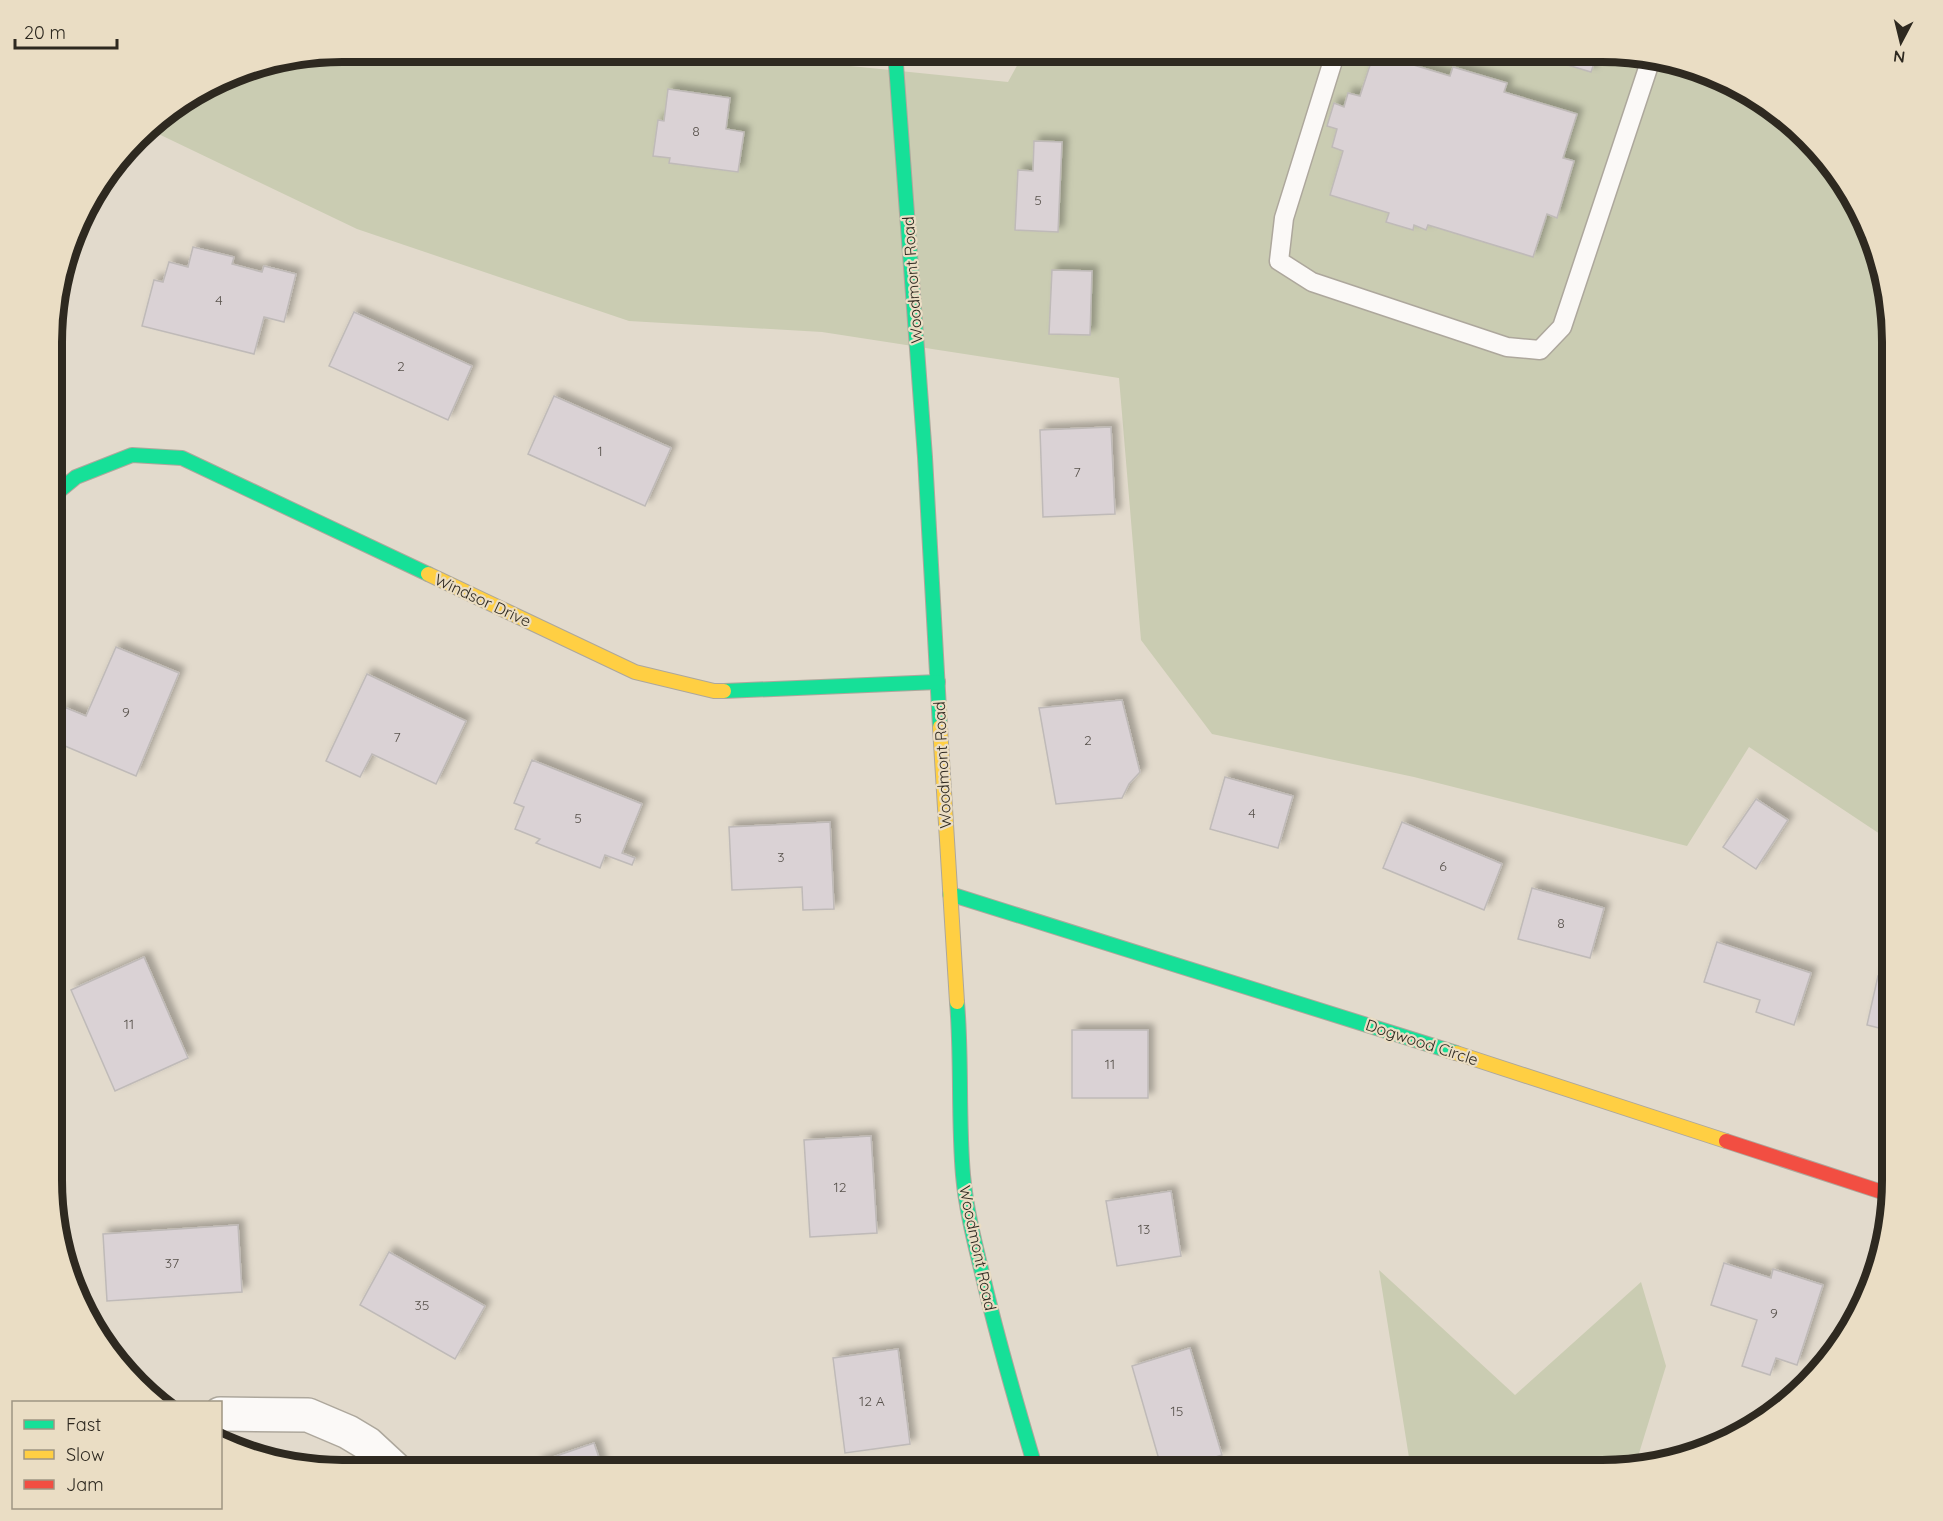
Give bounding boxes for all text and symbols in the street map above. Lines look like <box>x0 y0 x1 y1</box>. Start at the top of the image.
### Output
scale bar <box>15 12 117 50</box>
north arrow <box>1871 12 1931 72</box>
text: 20 m <box>24 21 66 44</box>
text: N <box>1892 46 1906 68</box>
house number: 8 <box>692 122 700 140</box>
house number: 5 <box>1034 191 1042 209</box>
street label: Woodmont Road <box>898 216 926 344</box>
house number: 4 <box>215 291 223 309</box>
house number: 2 <box>397 357 405 375</box>
house number: 1 <box>597 442 603 460</box>
house number: 7 <box>1073 463 1081 481</box>
street label: Windsor Drive <box>432 569 534 631</box>
street label: Woodmont Road <box>929 701 955 829</box>
house number: 9 <box>122 703 130 721</box>
house number: 7 <box>393 728 401 746</box>
house number: 2 <box>1084 731 1092 749</box>
house number: 4 <box>1248 804 1256 822</box>
house number: 5 <box>574 809 582 827</box>
house number: 3 <box>777 848 785 866</box>
house number: 6 <box>1439 857 1447 875</box>
house number: 8 <box>1557 914 1565 932</box>
street label: Dogwood Circle <box>1363 1014 1481 1070</box>
house number: 11 <box>124 1015 134 1033</box>
house number: 11 <box>1105 1055 1115 1073</box>
house number: 12 <box>834 1178 847 1196</box>
street label: Woodmont Road <box>955 1184 1001 1312</box>
house number: 13 <box>1138 1220 1150 1238</box>
house number: 37 <box>165 1254 179 1272</box>
house number: 35 <box>415 1296 429 1314</box>
house number: 9 <box>1770 1304 1778 1322</box>
house number: 12 A <box>859 1392 885 1410</box>
legend <box>12 1401 222 1509</box>
house number: 15 <box>1171 1402 1183 1420</box>
text: Fast <box>66 1413 101 1436</box>
text: Slow <box>66 1443 104 1466</box>
text: Jam <box>66 1473 104 1496</box>

